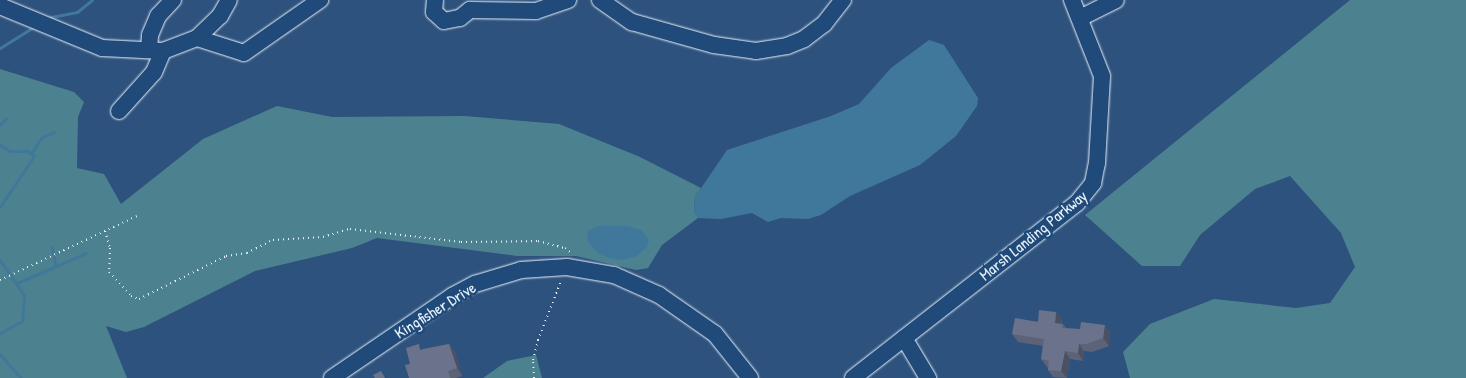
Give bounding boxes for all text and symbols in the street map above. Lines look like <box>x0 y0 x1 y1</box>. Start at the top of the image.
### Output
street label: Marsh Landing Parkway <box>975 186 1091 284</box>
street label: Kingfisher Drive <box>391 278 479 342</box>

